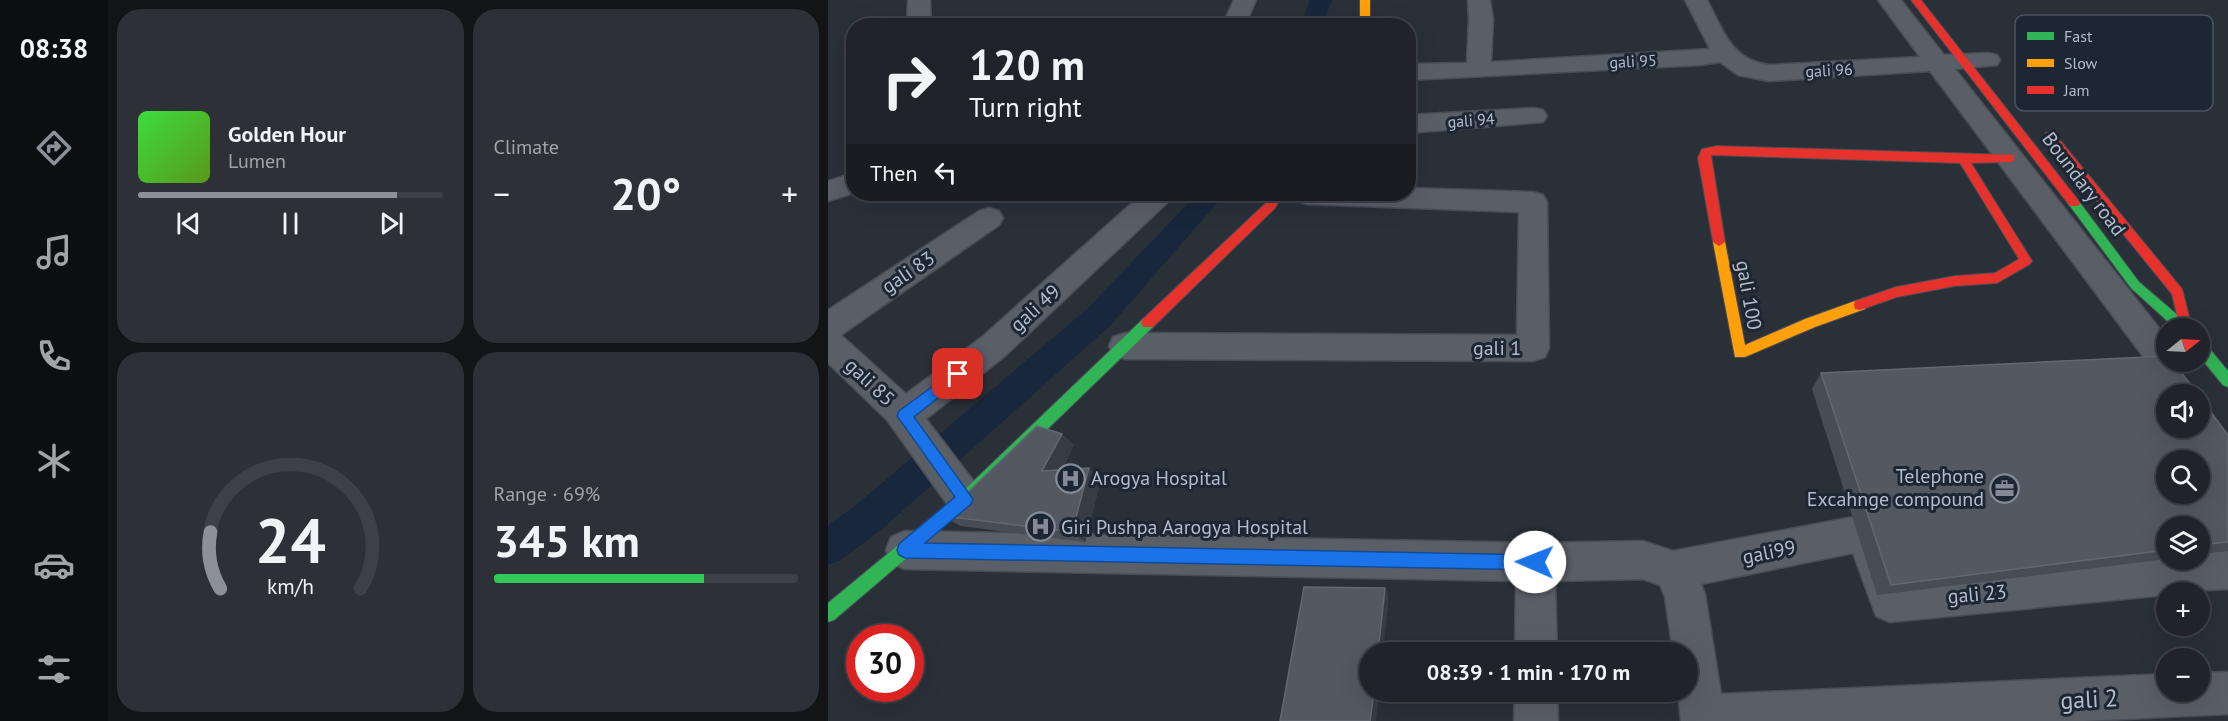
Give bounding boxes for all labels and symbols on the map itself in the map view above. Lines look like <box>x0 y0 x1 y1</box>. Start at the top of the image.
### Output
legend <box>2015 15 2213 111</box>
text: Fast <box>2064 26 2093 46</box>
street label: gali 95 <box>1609 50 1657 72</box>
text: Slow <box>2064 53 2098 73</box>
street label: gali 96 <box>1805 59 1853 81</box>
text: Jam <box>2063 80 2090 100</box>
street label: gali 94 <box>1447 108 1496 132</box>
street label: Boundary road <box>2036 127 2132 241</box>
street label: gali 83 <box>876 245 940 299</box>
street label: gali 100 <box>1730 258 1768 332</box>
street label: gali 49 <box>1004 279 1066 337</box>
north arrow <box>2156 318 2210 372</box>
street label: gali 1 <box>1473 335 1521 361</box>
pin <box>932 348 983 399</box>
street label: gali 85 <box>840 352 900 412</box>
hospital icon: Arogya Hospital <box>1054 462 1086 494</box>
place label: Telephone Excahnge compound <box>1807 463 1984 512</box>
place label: Arogya Hospital <box>1091 465 1227 491</box>
office icon: Telephone Excahnge compound <box>1989 472 2021 504</box>
hospital icon: Giri Pushpa Aarogya Hospital <box>1024 511 1056 543</box>
place label: Giri Pushpa Aarogya Hospital <box>1061 514 1308 540</box>
position arrow <box>1503 530 1567 594</box>
street label: gali99 <box>1740 534 1798 570</box>
street label: gali 23 <box>1946 578 2008 610</box>
speed limit sign: 30 <box>846 624 924 702</box>
street label: gali 2 <box>2059 682 2119 716</box>

